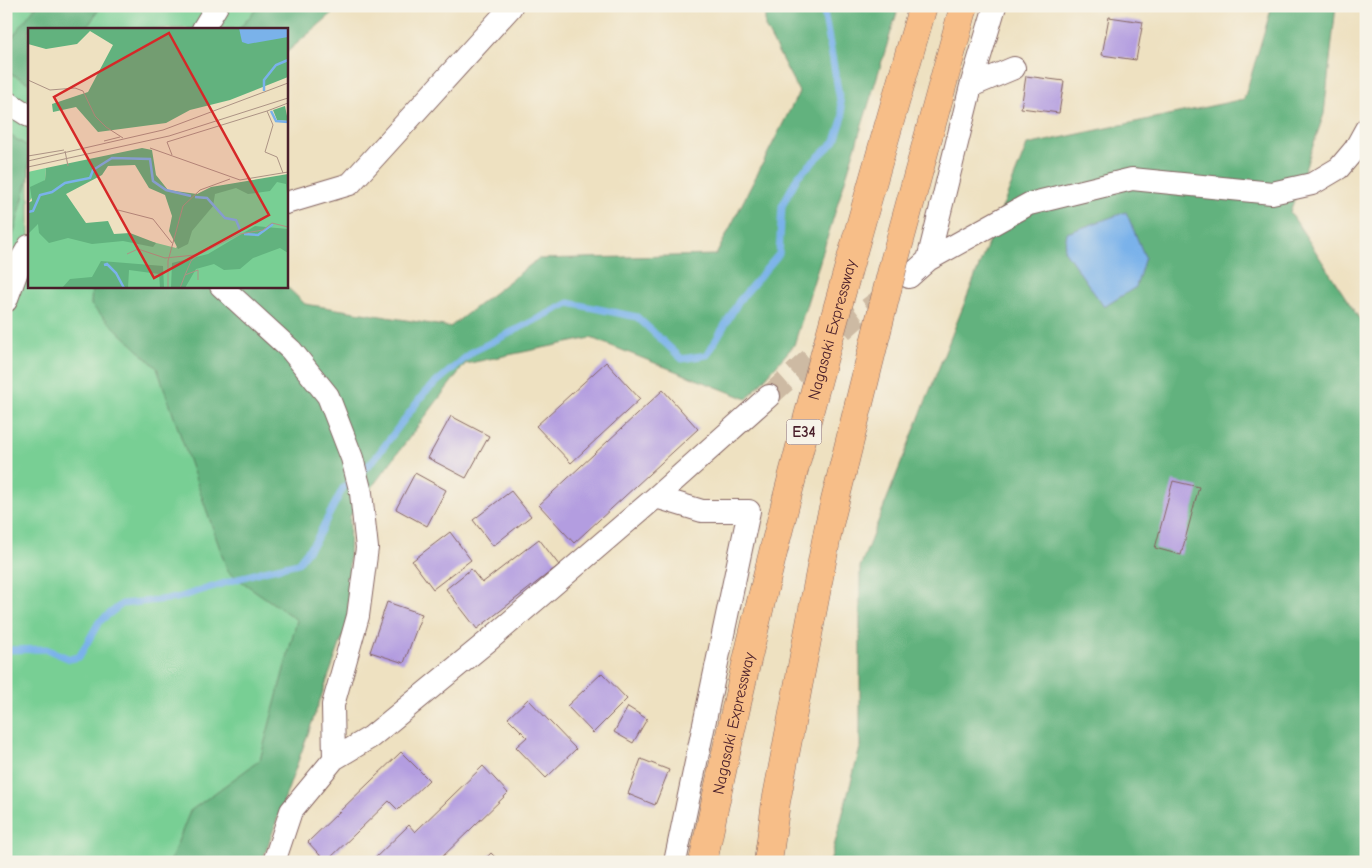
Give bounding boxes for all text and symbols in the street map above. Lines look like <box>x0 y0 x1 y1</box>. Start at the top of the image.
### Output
inset map <box>28 28 288 288</box>
street label: Nagasaki Expressway <box>805 257 861 402</box>
road number: E34 <box>786 420 822 444</box>
street label: Nagasaki Expressway <box>709 650 759 796</box>

